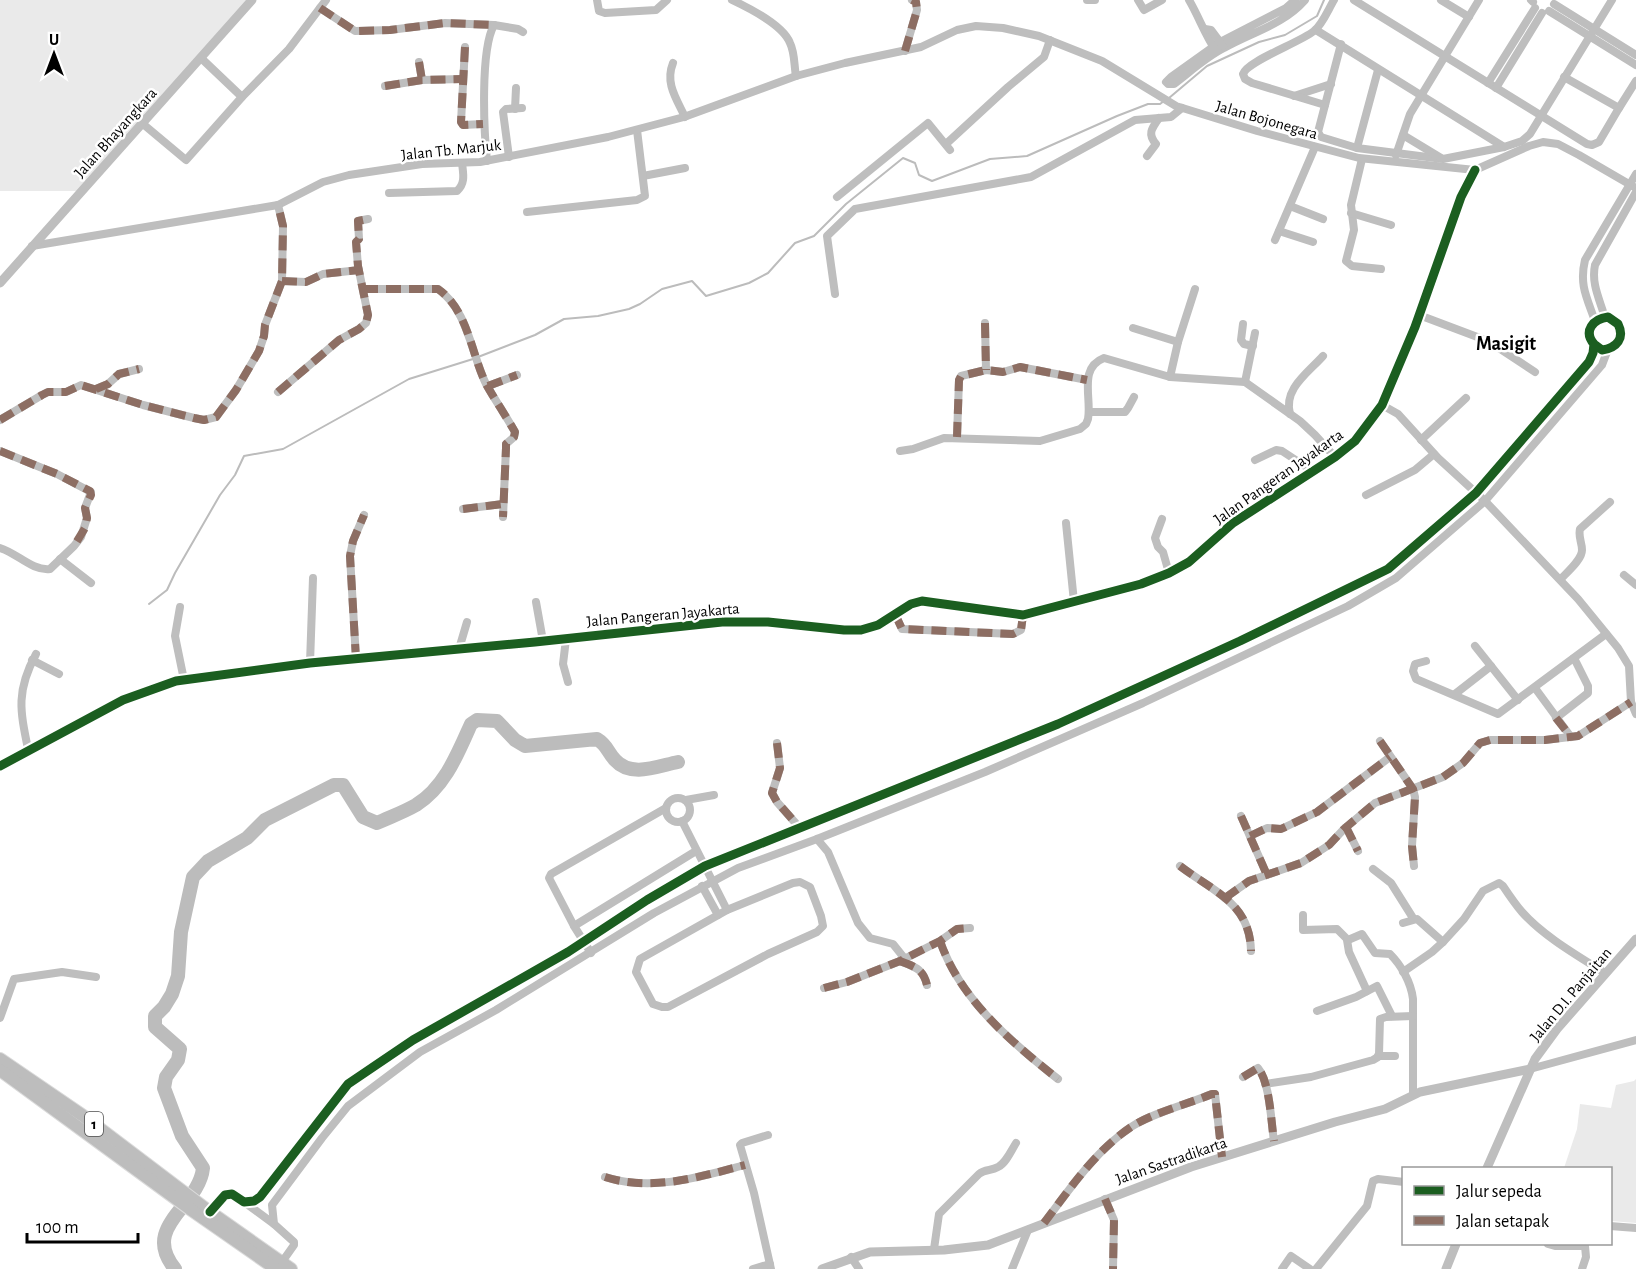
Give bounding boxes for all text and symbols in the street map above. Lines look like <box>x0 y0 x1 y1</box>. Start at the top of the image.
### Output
north arrow <box>24 24 84 84</box>
text: U <box>49 32 59 48</box>
street label: Jalan Bhayangkara <box>71 85 161 181</box>
street label: Jalan Bojonegara <box>1214 98 1319 143</box>
street label: Jalan Tb. Marjuk <box>400 137 503 164</box>
district label: Masigit <box>1476 334 1536 354</box>
street label: Jalan Pangeran Jayakarta <box>1211 426 1347 528</box>
street label: Jalan Pangeran Jayakarta <box>586 600 740 631</box>
street label: Jalan D.I. Panjaitan <box>1527 945 1615 1045</box>
road number: 1 <box>85 1112 103 1136</box>
street label: Jalan Sastradikarta <box>1114 1134 1229 1187</box>
legend <box>1402 1167 1612 1245</box>
text: Jalur sepeda <box>1456 1183 1542 1201</box>
scale bar <box>27 1206 138 1244</box>
text: Jalan setapak <box>1456 1213 1550 1231</box>
text: 100 m <box>36 1219 79 1237</box>

